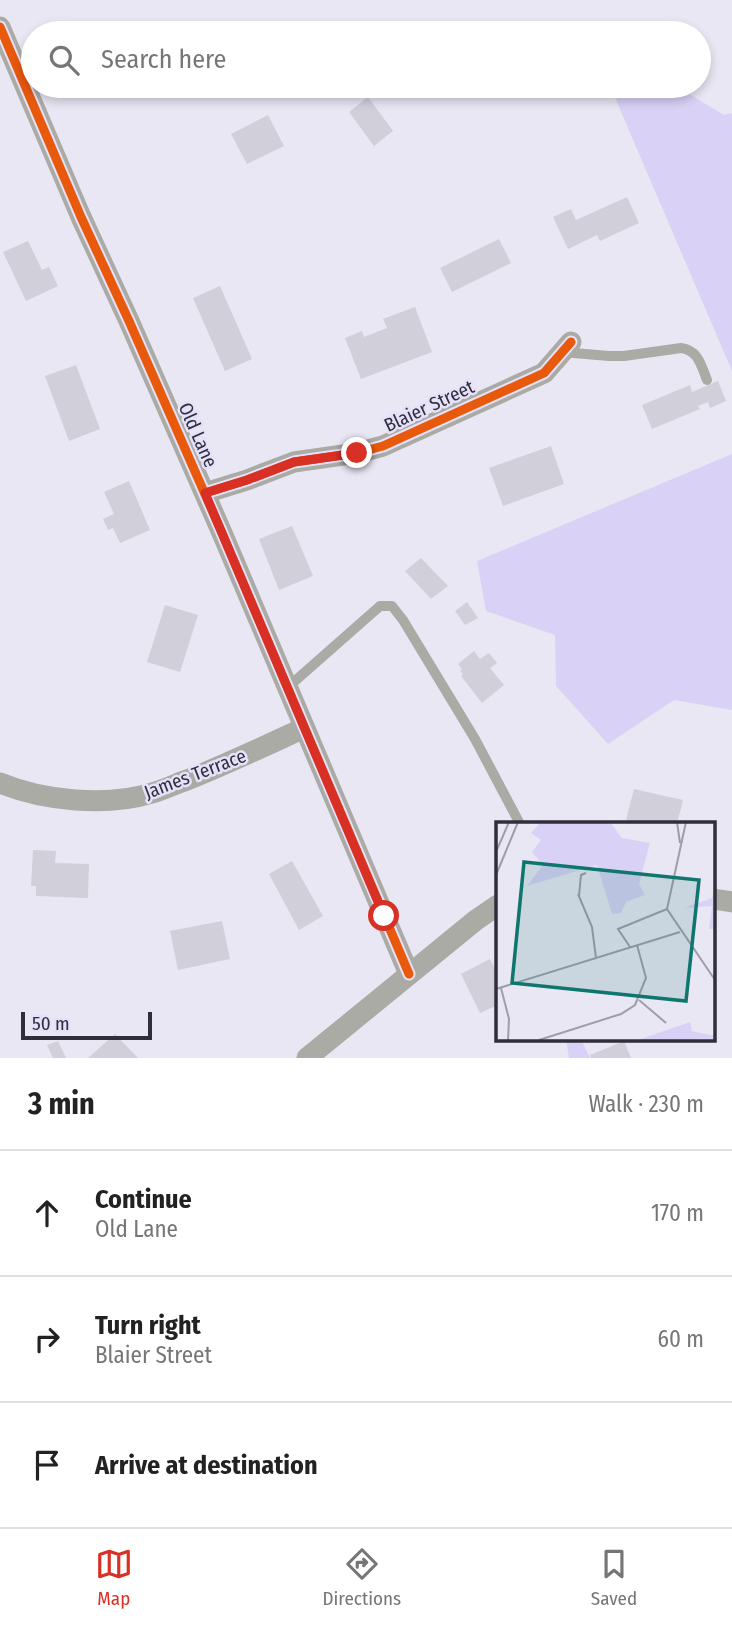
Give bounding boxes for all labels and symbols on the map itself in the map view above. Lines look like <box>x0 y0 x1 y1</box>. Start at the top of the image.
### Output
street label: Blaier Street <box>380 375 478 437</box>
street label: Old Lane <box>174 399 222 471</box>
route end <box>341 437 372 468</box>
street label: James Terrace <box>141 744 249 804</box>
inset map <box>496 822 714 1040</box>
route start <box>368 900 399 931</box>
scale bar <box>21 1009 152 1041</box>

